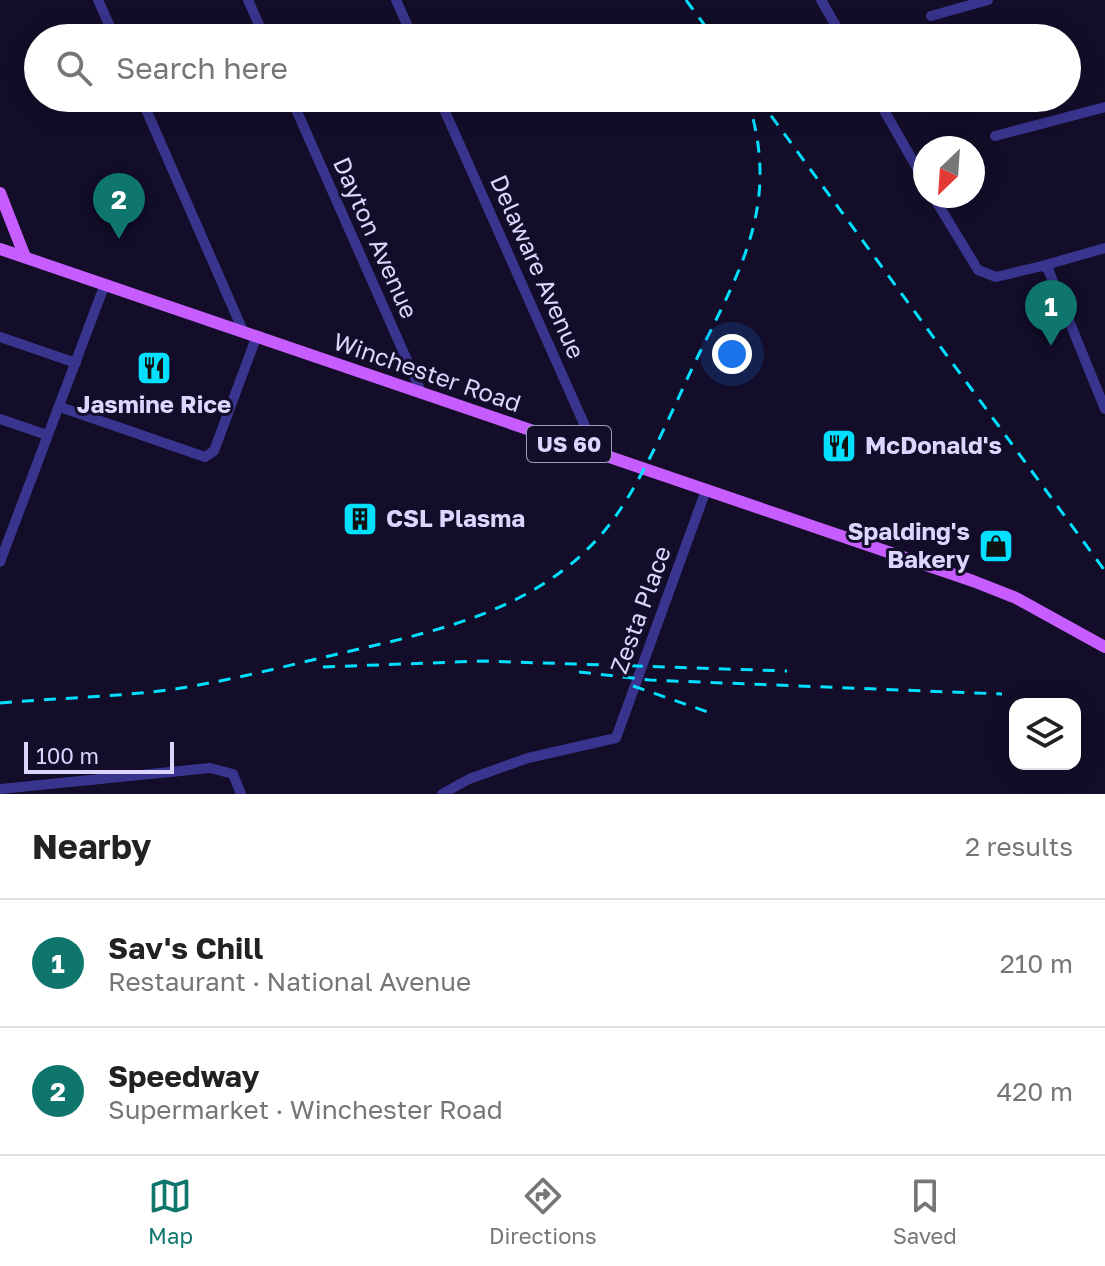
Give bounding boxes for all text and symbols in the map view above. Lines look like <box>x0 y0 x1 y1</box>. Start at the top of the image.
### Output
search box <box>24 24 1081 112</box>
icon: search <box>52 46 96 90</box>
text: Search here <box>116 50 288 86</box>
north arrow <box>913 136 985 208</box>
street label: Dayton Avenue <box>328 152 425 323</box>
street label: Delaware Avenue <box>485 170 592 363</box>
pin: 2 <box>93 173 145 239</box>
pin: 1 <box>1025 280 1077 346</box>
street label: Winchester Road <box>330 326 525 417</box>
your location <box>712 334 752 374</box>
restaurant icon: Jasmine Rice <box>135 349 173 387</box>
place label: Jasmine Rice <box>77 389 231 418</box>
road number: US 60 <box>527 426 611 462</box>
restaurant icon: McDonald's <box>820 427 858 465</box>
place label: McDonald's <box>865 430 1002 459</box>
building icon: CSL Plasma <box>341 500 379 538</box>
place label: CSL Plasma <box>386 503 525 532</box>
place label: Spalding's Bakery <box>848 516 971 573</box>
shop icon: Spalding's Bakery <box>977 527 1015 565</box>
street label: Zesta Place <box>603 542 676 677</box>
map controls <box>1009 698 1081 770</box>
button: layers <box>1009 698 1081 770</box>
scale bar <box>24 738 174 774</box>
text: 100 m <box>36 742 99 769</box>
text: Nearby <box>32 826 152 866</box>
text: 2 results <box>965 831 1073 862</box>
text: Sav's Chill <box>108 930 263 966</box>
text: 1 <box>51 948 65 979</box>
text: 210 m <box>1000 948 1073 979</box>
text: Restaurant · National Avenue <box>108 966 471 997</box>
text: Speedway <box>108 1058 260 1094</box>
text: 2 <box>50 1076 66 1107</box>
text: 420 m <box>996 1076 1073 1107</box>
text: Supermarket · Winchester Road <box>108 1094 503 1125</box>
tab: Map <box>148 1174 193 1249</box>
tab: Directions <box>489 1174 597 1249</box>
tab: Saved <box>893 1174 957 1249</box>

